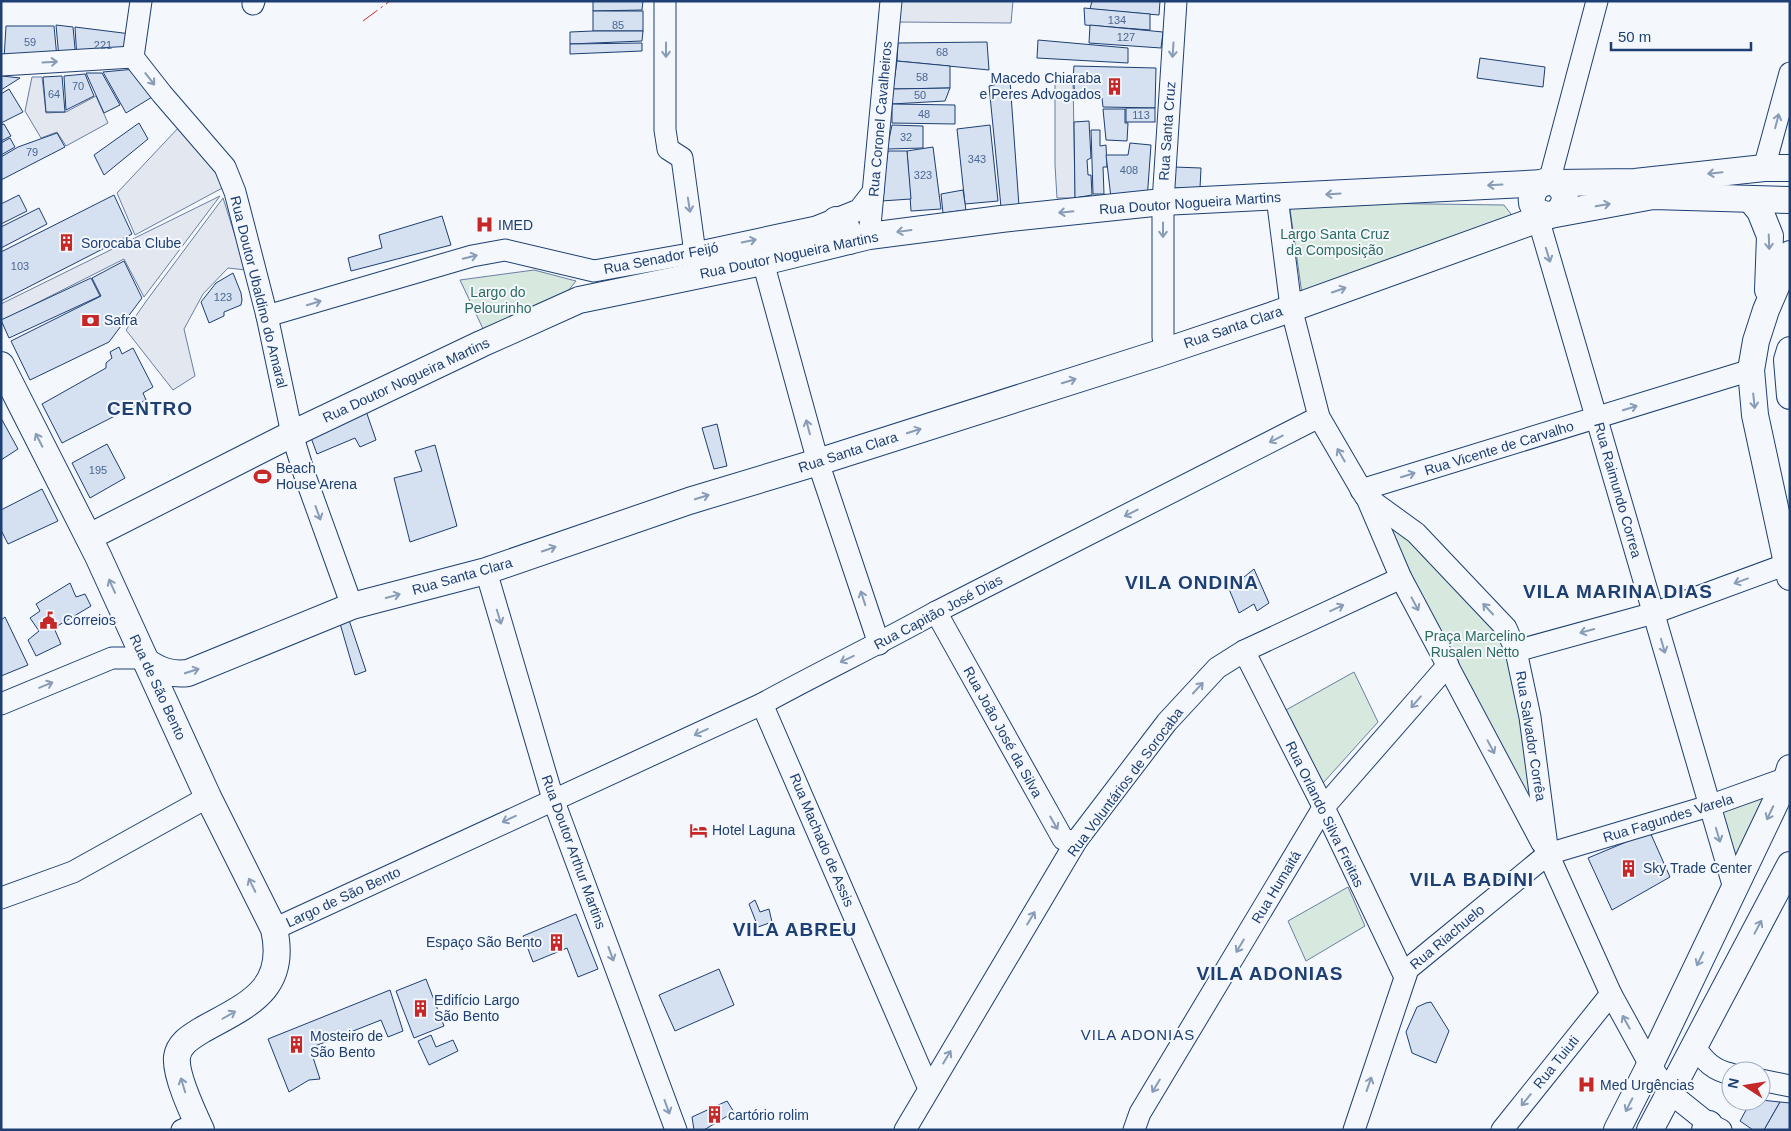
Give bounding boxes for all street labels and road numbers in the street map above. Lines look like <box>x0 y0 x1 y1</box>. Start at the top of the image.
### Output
street label: Rua Coronel Cavalheiros <box>865 40 895 198</box>
street label: Rua Santa Cruz <box>1156 81 1178 181</box>
street label: Rua Doutor Nogueira Martins <box>1099 189 1281 217</box>
street label: Rua Doutor Ubaldino do Amaral <box>227 194 291 390</box>
street label: Rua Doutor Nogueira Martins <box>698 228 880 282</box>
street label: Rua Senador Feijó <box>602 239 720 277</box>
street label: Rua Santa Clara <box>1181 303 1285 351</box>
street label: Rua Doutor Nogueira Martins <box>320 334 492 426</box>
street label: Rua Vicente de Carvalho <box>1422 418 1576 478</box>
street label: Rua Raimundo Correa <box>1591 420 1645 560</box>
street label: Rua Santa Clara <box>796 428 900 476</box>
street label: Rua Santa Clara <box>410 554 514 598</box>
street label: Rua Capitão José Dias <box>871 571 1005 653</box>
street label: Rua de São Bento <box>127 632 190 742</box>
street label: Rua João José da Silva <box>960 664 1046 800</box>
street label: Rua Salvador Corrêa <box>1513 670 1549 802</box>
street label: Rua Voluntários de Sorocaba <box>1064 704 1186 860</box>
street label: Rua Orlando Silva Freitas <box>1283 738 1367 890</box>
street label: Rua Machado de Assis <box>787 771 857 909</box>
street label: Rua Doutor Arthur Martins <box>539 773 609 931</box>
street label: Rua Fagundes Varela <box>1601 791 1735 845</box>
street label: Rua Humaitá <box>1248 848 1304 926</box>
street label: Largo de São Bento <box>283 863 403 931</box>
street label: Rua Riachuelo <box>1407 901 1487 973</box>
street label: Rua Tuiuti <box>1530 1032 1582 1092</box>

